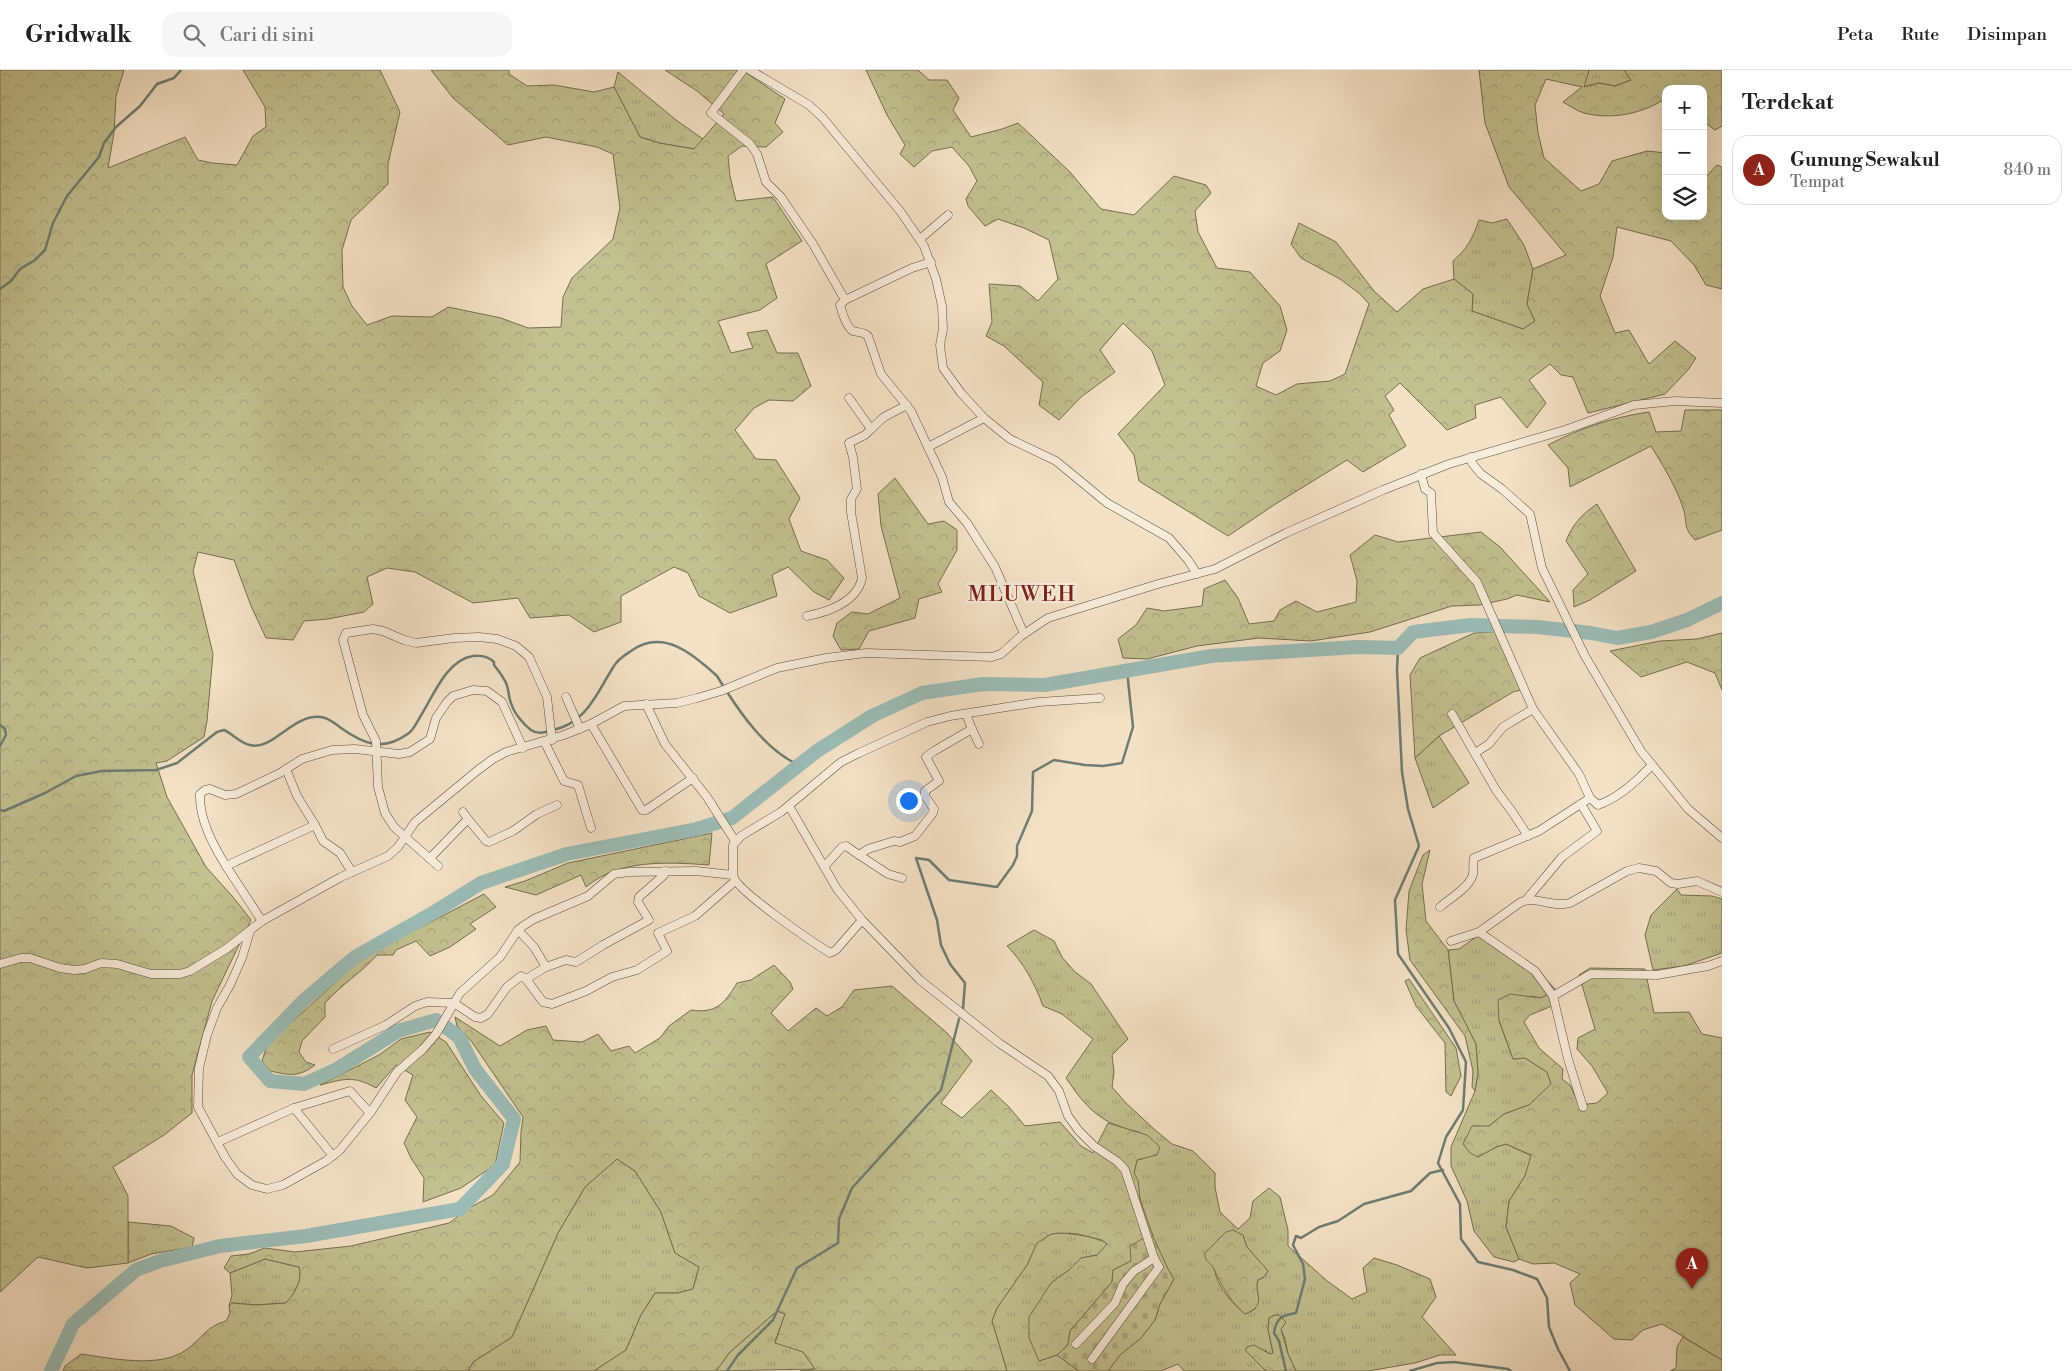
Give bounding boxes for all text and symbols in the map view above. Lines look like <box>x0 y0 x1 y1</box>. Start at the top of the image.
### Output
search box <box>162 12 512 57</box>
text: Gridwalk <box>25 20 132 50</box>
icon: search <box>180 21 208 49</box>
text: Cari di sini <box>220 23 314 47</box>
text: Peta <box>1837 23 1873 46</box>
text: Rute <box>1901 23 1939 46</box>
text: Disimpan <box>1967 23 2047 46</box>
map controls <box>1662 85 1707 220</box>
button: + <box>1662 85 1707 130</box>
text: Terdekat <box>1742 90 1833 116</box>
button: − <box>1662 130 1707 175</box>
text: Gunung Sewakul <box>1790 148 1940 172</box>
text: A <box>1753 160 1765 180</box>
text: 840 m <box>2003 160 2051 180</box>
text: Tempat <box>1790 172 1845 192</box>
button: layers <box>1662 175 1707 220</box>
district label: MLUWEH <box>968 581 1076 608</box>
your location <box>896 788 922 814</box>
pin: A <box>1676 1248 1708 1289</box>

